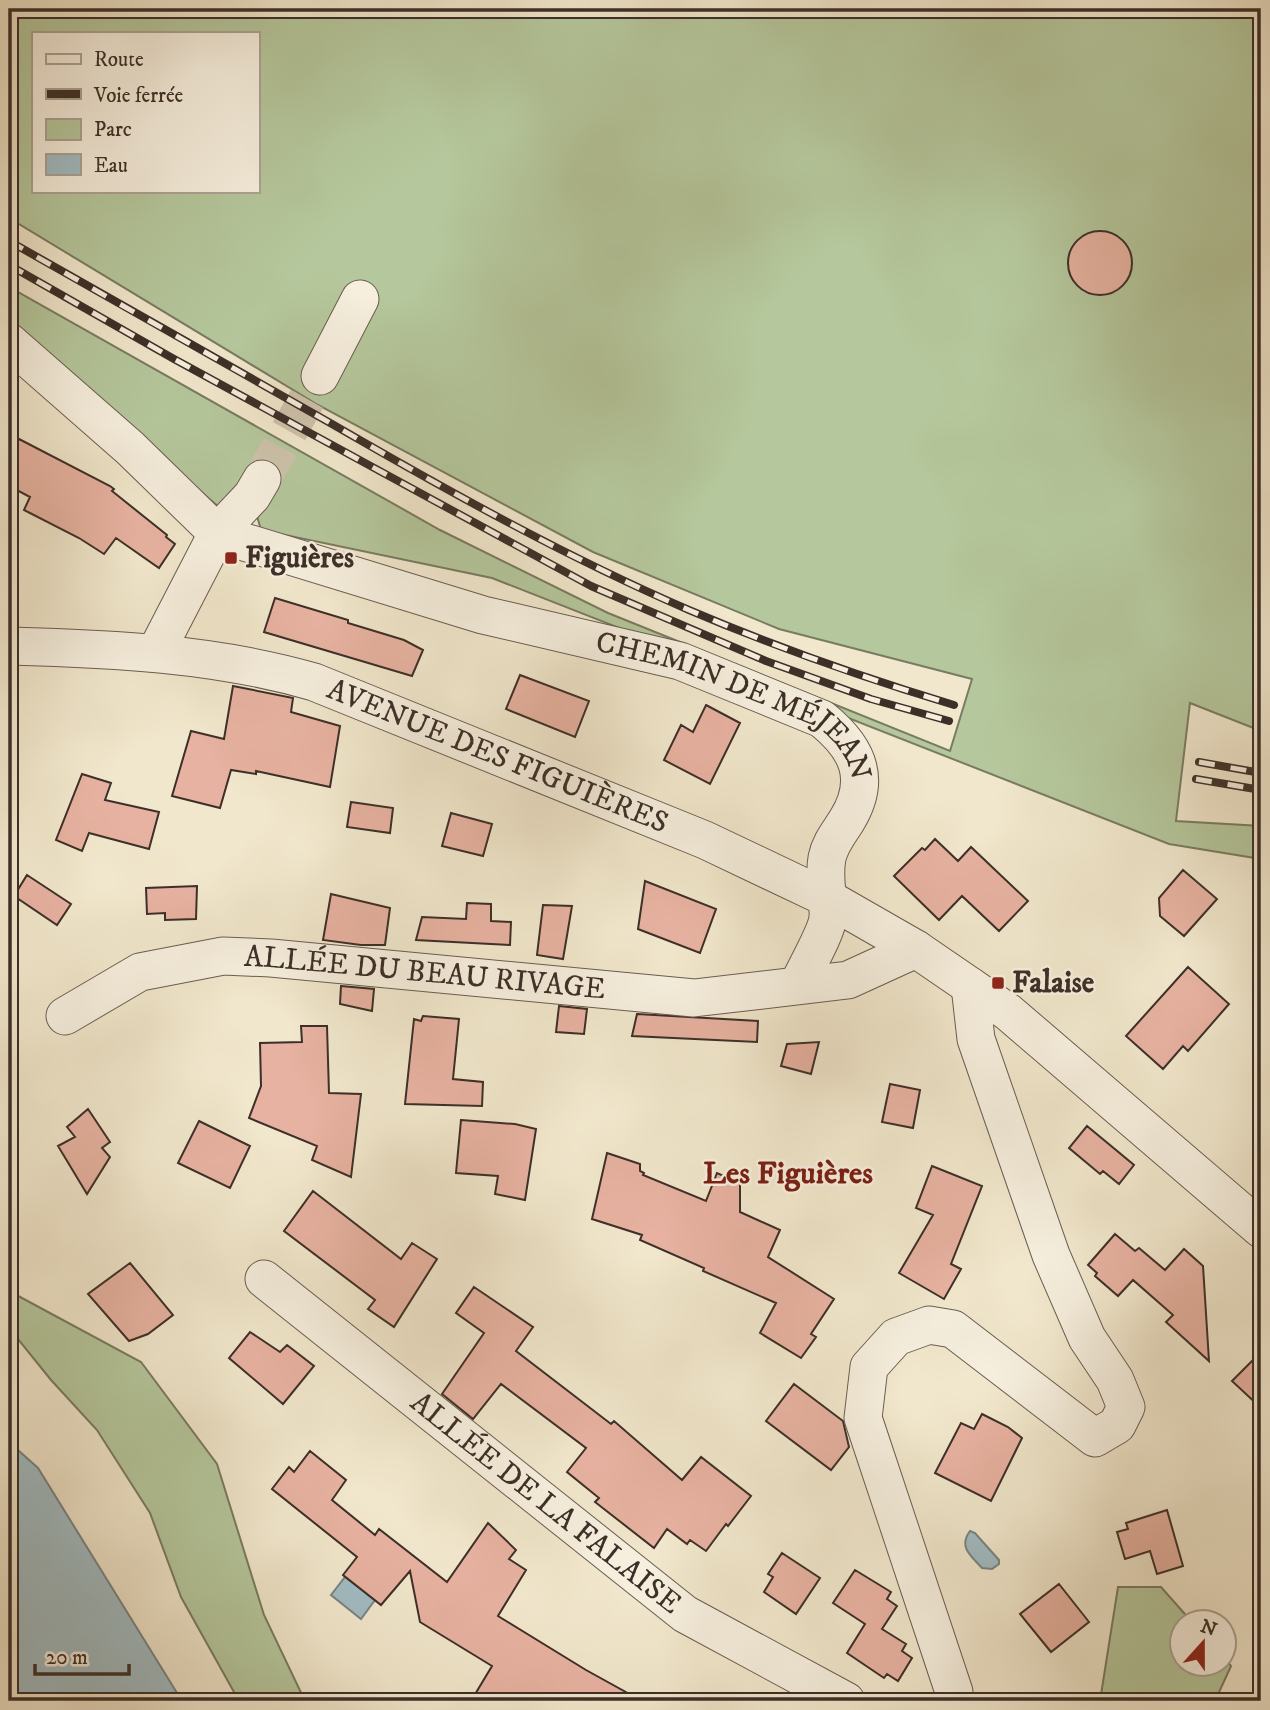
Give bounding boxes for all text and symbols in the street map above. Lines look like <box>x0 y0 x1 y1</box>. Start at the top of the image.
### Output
legend <box>32 32 259 192</box>
text: Route <box>94 47 144 73</box>
text: Voie ferrée <box>93 83 184 109</box>
text: Parc <box>94 117 132 143</box>
text: Eau <box>94 153 128 179</box>
place label: Figuières <box>245 540 354 577</box>
marker: Figuières <box>223 550 239 566</box>
street label: CHEMIN DE MÉJEAN <box>592 623 879 784</box>
street label: AVENUE DES FIGUIÈRES <box>322 671 674 842</box>
street label: ALLÉE DU BEAU RIVAGE <box>243 938 607 1008</box>
place label: Falaise <box>1012 965 1095 1002</box>
marker: Falaise <box>990 975 1006 991</box>
district label: Les Figuières <box>703 1154 873 1194</box>
street label: ALLÉE DE LA FALAISE <box>403 1384 689 1622</box>
north arrow <box>1168 1608 1238 1678</box>
text: N <box>1197 1615 1220 1642</box>
scale bar <box>35 1633 130 1677</box>
text: 20 m <box>46 1645 88 1671</box>

